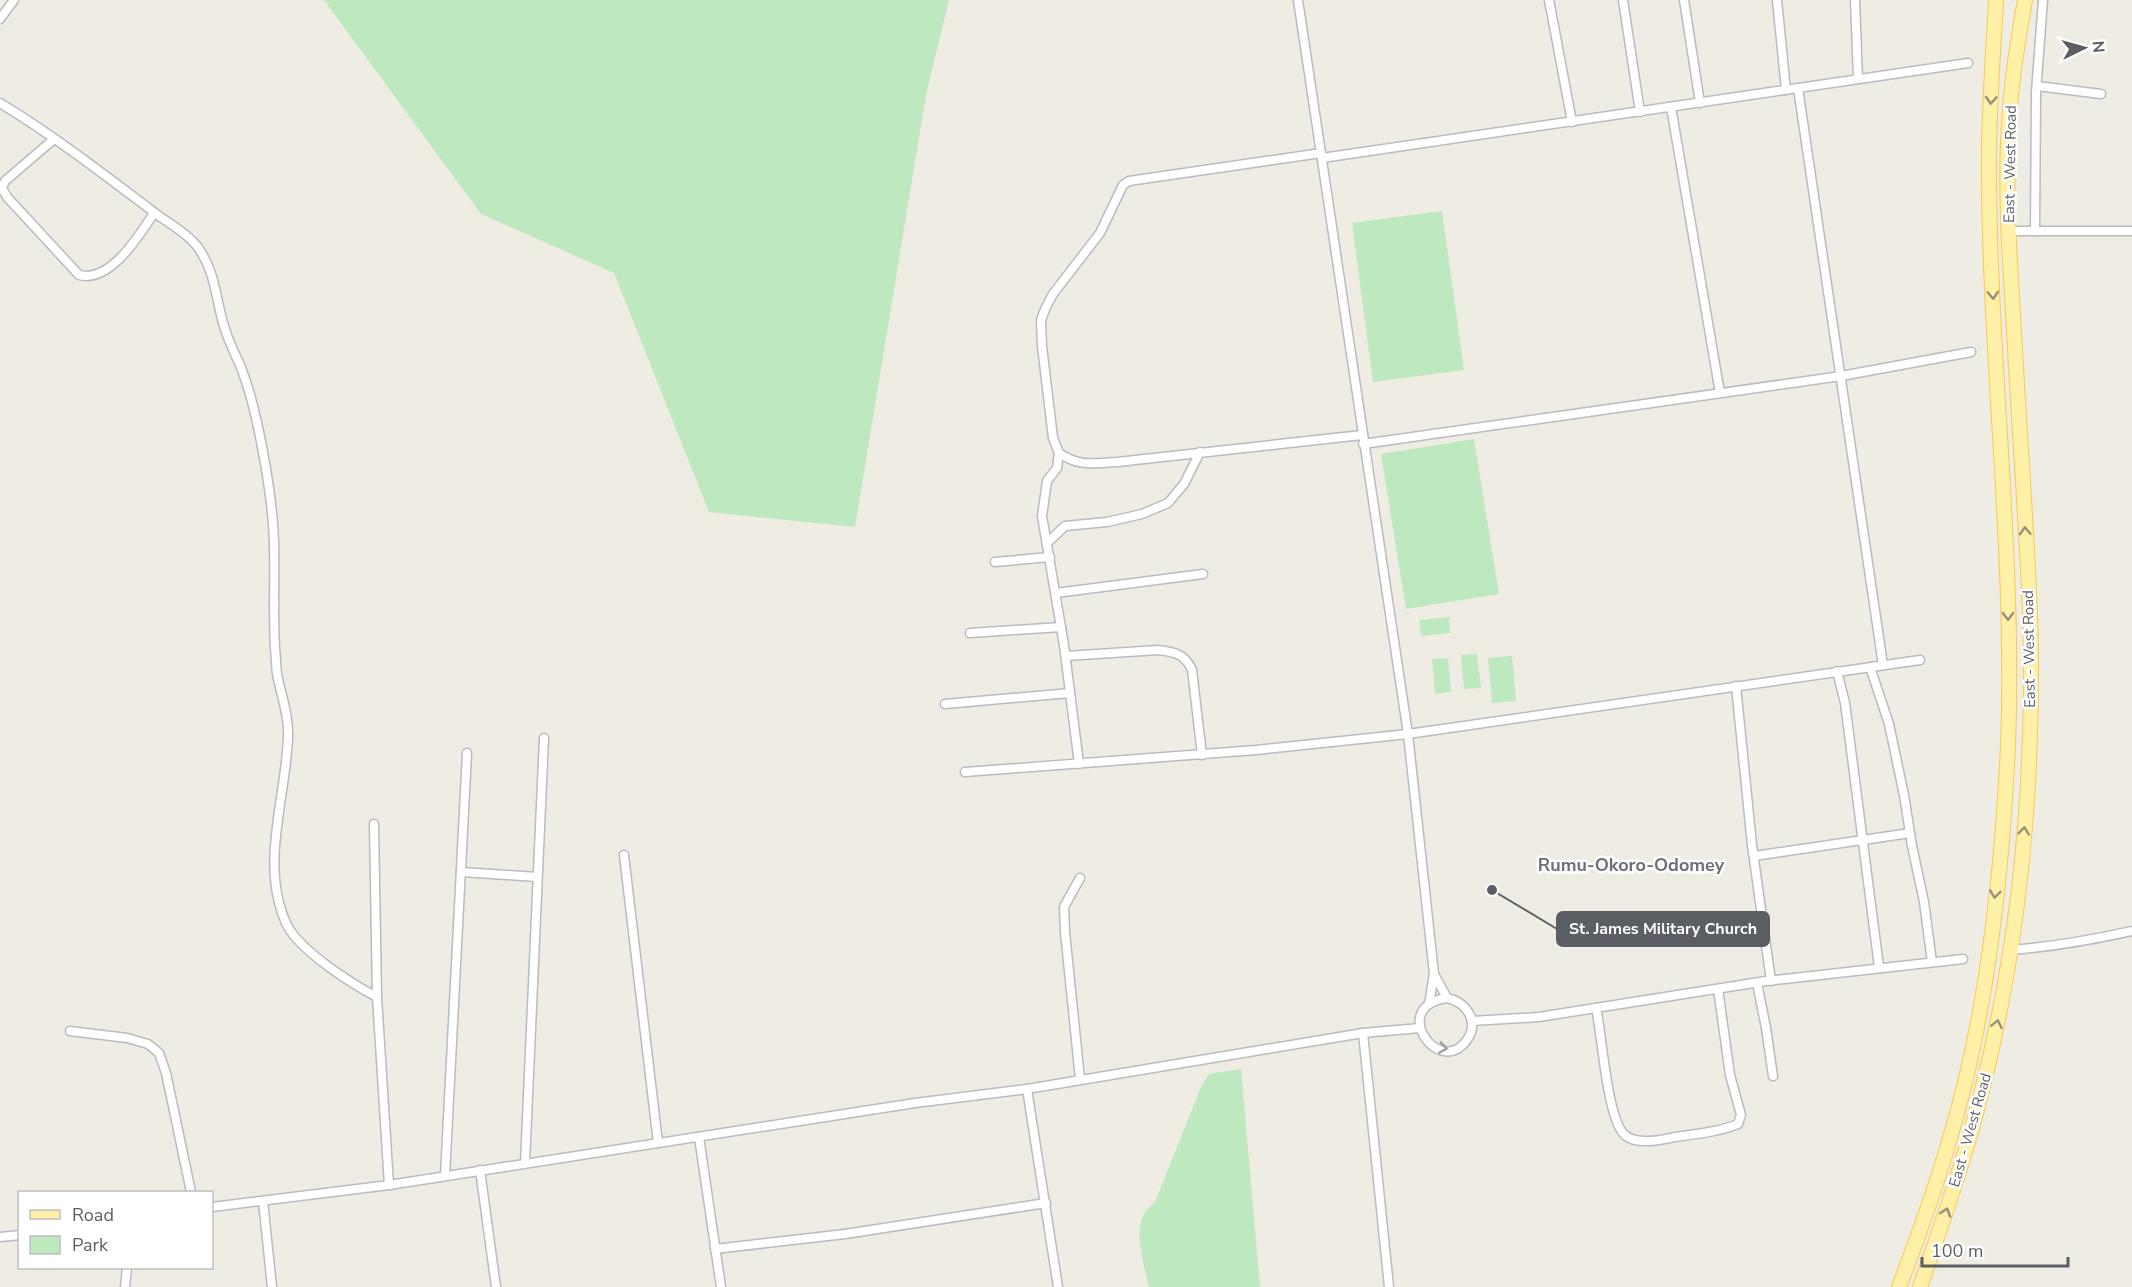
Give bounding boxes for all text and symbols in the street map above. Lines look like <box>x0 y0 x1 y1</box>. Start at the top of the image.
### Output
north arrow <box>2054 18 2114 78</box>
text: N <box>2086 40 2109 54</box>
one-way arrow <box>1984 96 1997 105</box>
street label: East - West Road <box>1999 105 2021 223</box>
one-way arrow <box>1987 291 2000 300</box>
one-way arrow <box>2019 527 2032 536</box>
street label: East - West Road <box>2018 590 2040 708</box>
one-way arrow <box>2002 611 2014 620</box>
one-way arrow <box>2017 826 2029 835</box>
district label: Rumu-Okoro-Odomey <box>1538 853 1725 877</box>
one-way arrow <box>1990 890 2002 899</box>
callout: St. James Military Church <box>1557 912 1769 946</box>
text: St. James Military Church <box>1569 918 1757 940</box>
one-way arrow <box>1990 1019 2003 1029</box>
one-way arrow <box>1438 1042 1447 1054</box>
street label: East - West Road <box>1944 1071 1996 1189</box>
legend <box>18 1191 213 1269</box>
text: Road <box>72 1203 114 1227</box>
one-way arrow <box>1939 1207 1952 1218</box>
scale bar <box>1922 1230 2068 1268</box>
text: Park <box>72 1233 109 1257</box>
text: 100 m <box>1931 1239 1983 1263</box>

